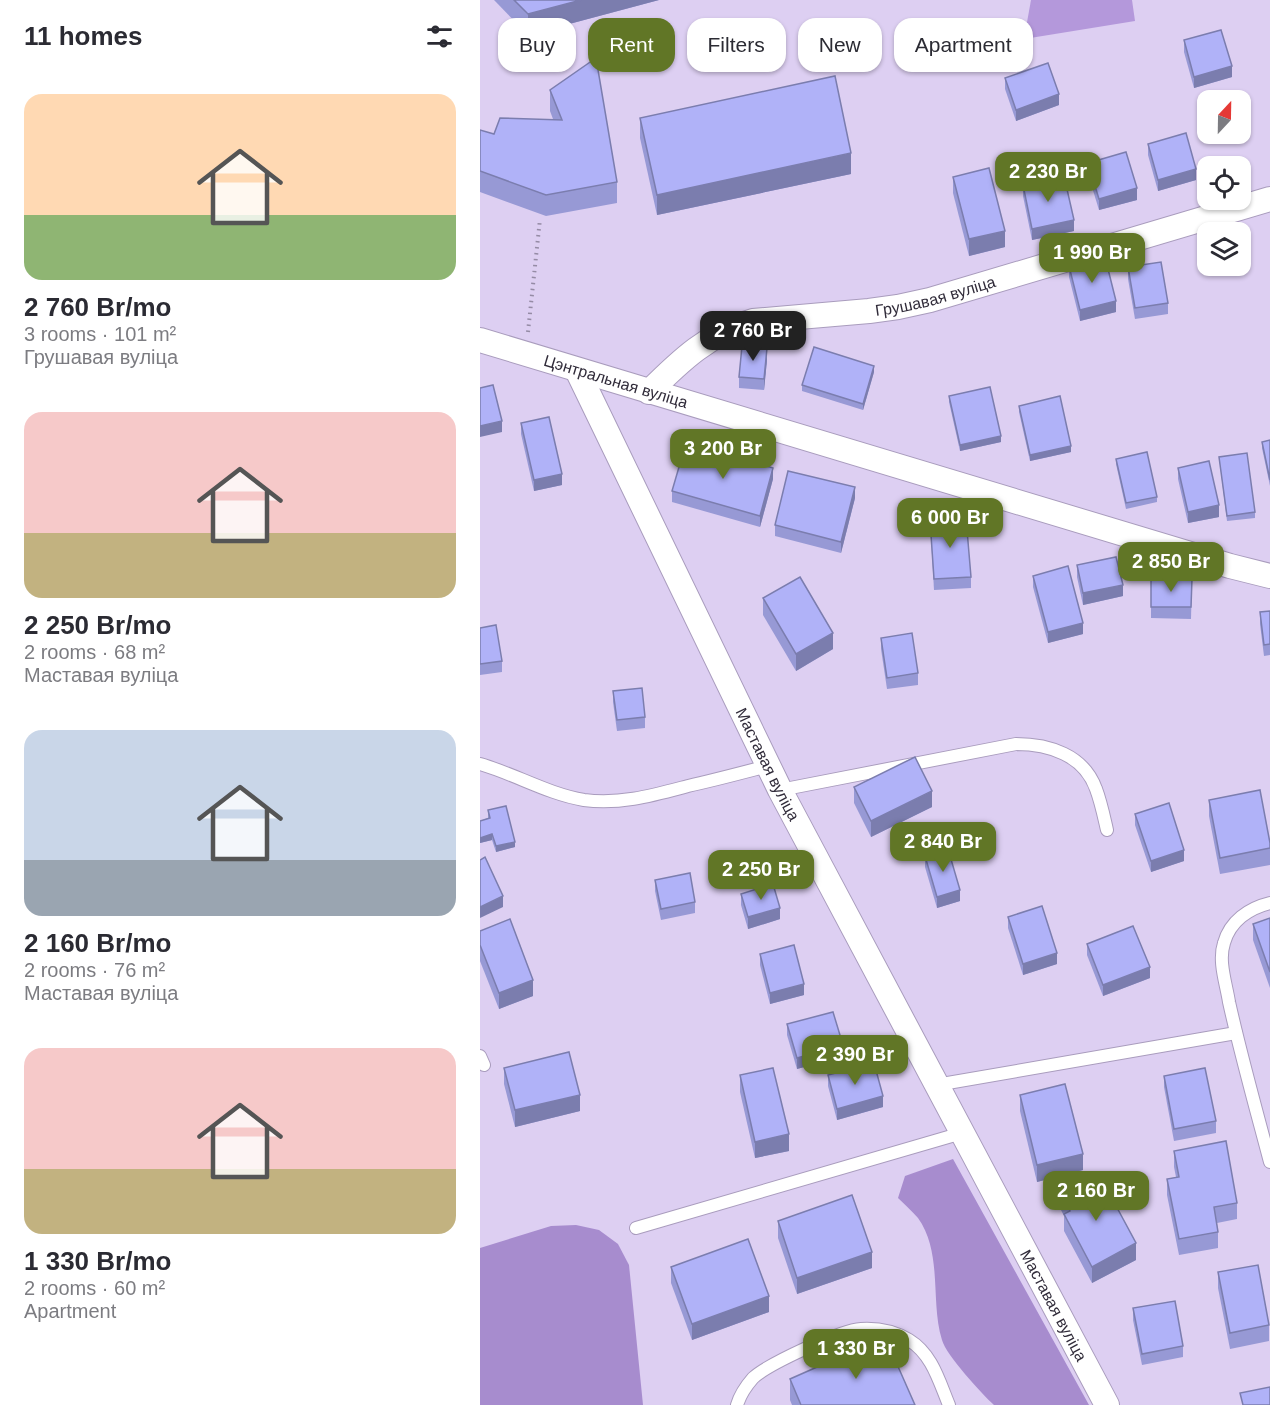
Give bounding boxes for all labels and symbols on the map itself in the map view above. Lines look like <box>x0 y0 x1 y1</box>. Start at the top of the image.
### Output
north arrow <box>1197 90 1251 144</box>
pin: 2 230 Br <box>986 152 1110 203</box>
pin: 1 990 Br <box>1030 233 1154 284</box>
street label: Грушавая вуліца <box>874 273 997 319</box>
pin: 2 760 Br <box>691 311 815 362</box>
street label: Цэнтральная вуліца <box>542 351 690 411</box>
pin: 3 200 Br <box>661 429 785 480</box>
pin: 6 000 Br <box>888 498 1012 549</box>
pin: 2 850 Br <box>1109 542 1233 593</box>
street label: Маставая вуліца <box>733 705 803 824</box>
pin: 2 840 Br <box>881 822 1005 873</box>
pin: 2 250 Br <box>699 850 823 901</box>
pin: 2 390 Br <box>793 1035 917 1086</box>
pin: 2 160 Br <box>1034 1171 1158 1222</box>
street label: Маставая вуліца <box>1017 1247 1091 1364</box>
pin: 1 330 Br <box>794 1329 918 1380</box>

